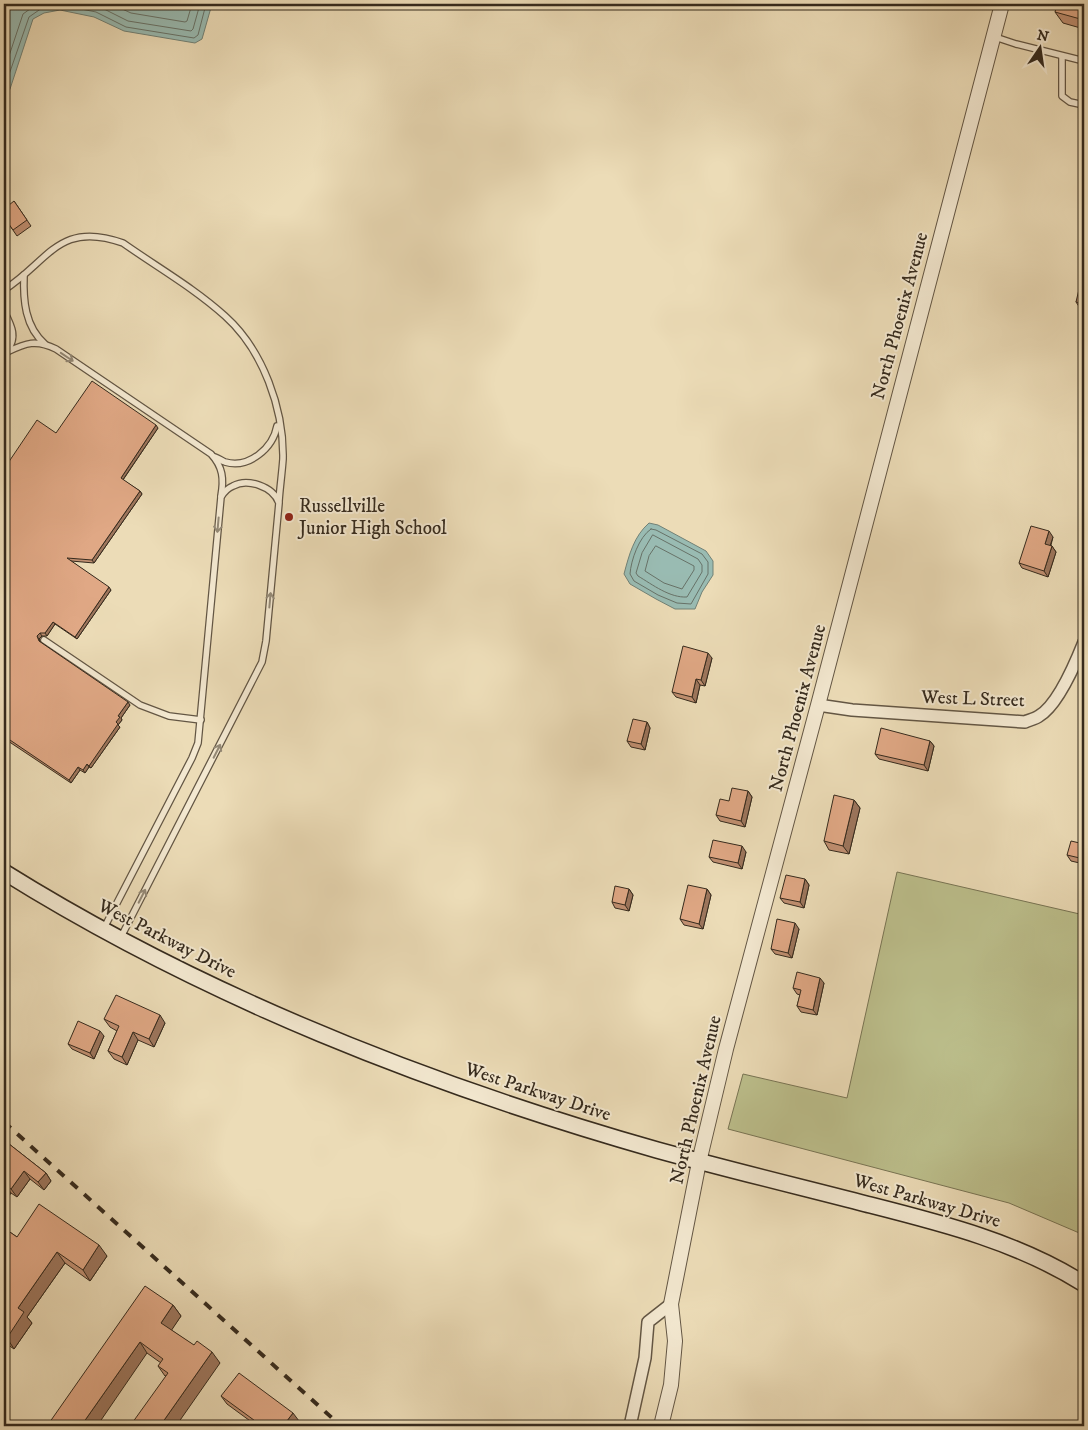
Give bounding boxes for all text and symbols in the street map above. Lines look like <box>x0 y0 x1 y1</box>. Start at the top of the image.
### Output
north arrow <box>1016 22 1066 72</box>
text: N <box>1035 26 1051 46</box>
street label: North Phoenix Avenue <box>867 230 933 402</box>
one-way arrow <box>60 352 74 362</box>
place label: Russellville Junior High School <box>297 495 447 540</box>
marker: Russellville Junior High School <box>283 511 295 523</box>
one-way arrow <box>213 517 223 533</box>
one-way arrow <box>265 593 275 609</box>
street label: North Phoenix Avenue <box>765 622 831 794</box>
street label: West L Street <box>920 686 1025 712</box>
one-way arrow <box>212 744 222 759</box>
one-way arrow <box>138 889 147 904</box>
street label: West Parkway Drive <box>93 894 240 984</box>
street label: North Phoenix Avenue <box>665 1013 727 1187</box>
street label: West Parkway Drive <box>461 1057 614 1126</box>
street label: West Parkway Drive <box>850 1169 1003 1233</box>

